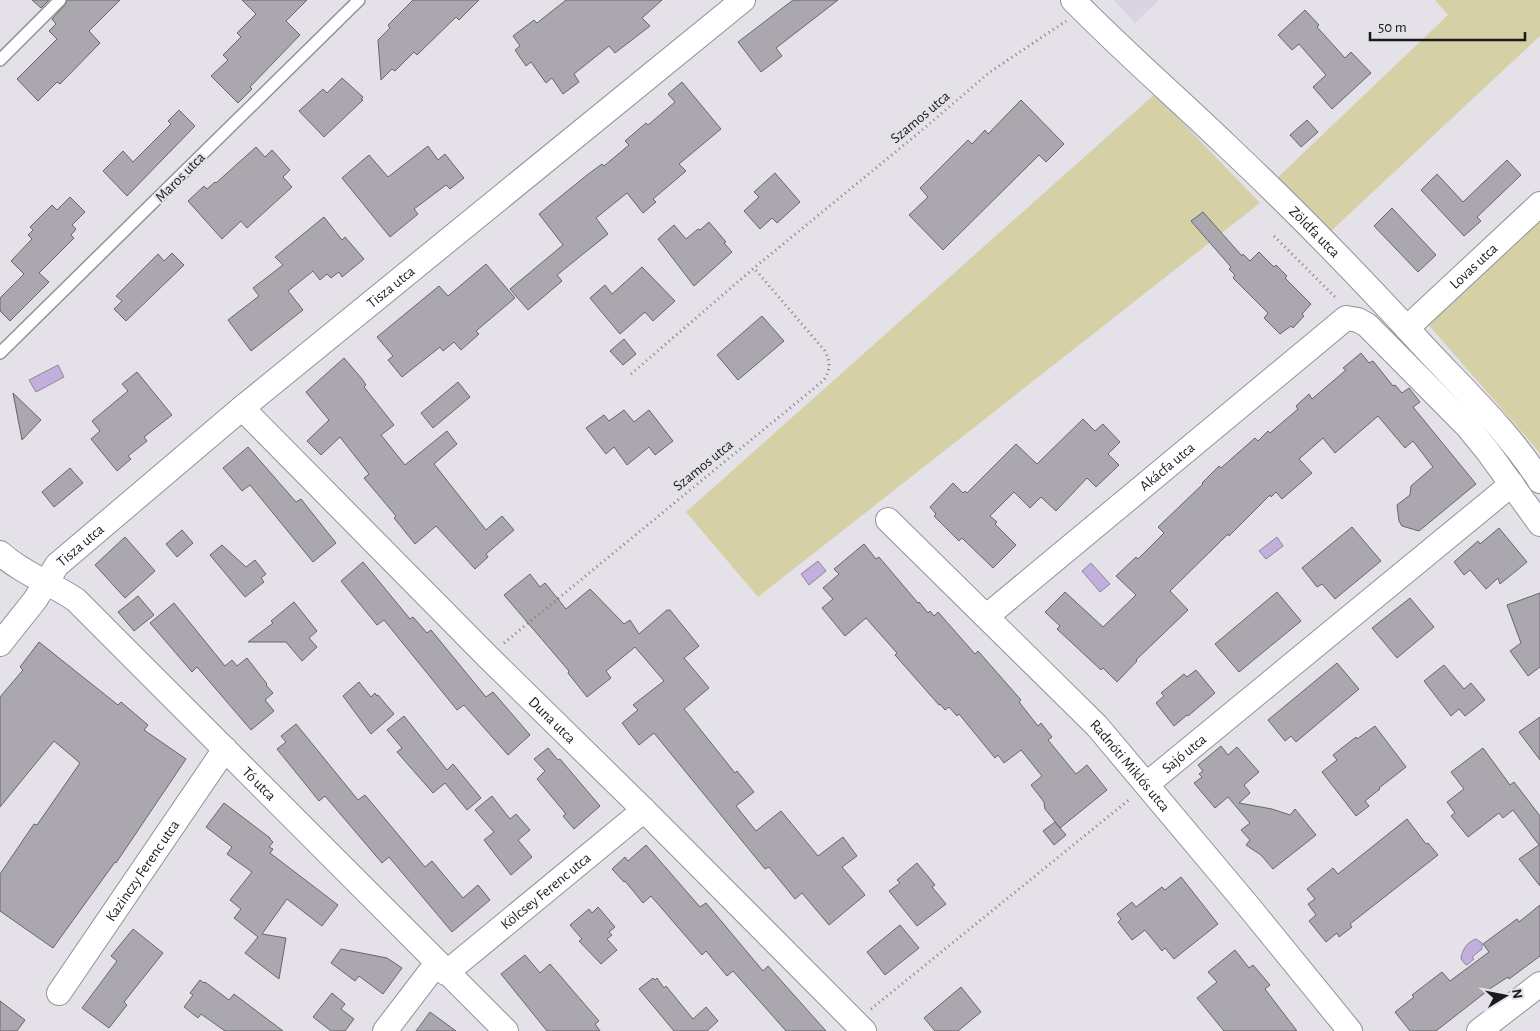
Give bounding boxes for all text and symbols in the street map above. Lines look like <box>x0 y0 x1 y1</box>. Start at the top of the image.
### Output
scale bar <box>1370 10 1525 42</box>
text: 50 m <box>1378 20 1407 35</box>
street label: Szamos utca <box>888 88 953 146</box>
street label: Maros utca <box>153 150 208 205</box>
street label: Zöldfa utca <box>1286 204 1343 261</box>
street label: Lovas utca <box>1447 241 1501 292</box>
street label: Tisza utca <box>364 263 418 311</box>
street label: Szamos utca <box>671 437 736 494</box>
street label: Akácfa utca <box>1137 440 1198 494</box>
street label: Tisza utca <box>54 521 107 570</box>
street label: Duna utca <box>526 694 578 746</box>
street label: Radnóti Miklós utca <box>1087 717 1173 815</box>
street label: Sajó utca <box>1159 731 1209 776</box>
street label: Tó utca <box>239 764 279 804</box>
street label: Kazinczy Ferenc utca <box>103 817 182 924</box>
street label: Kölcsey Ferenc utca <box>498 850 594 933</box>
north arrow <box>1480 971 1530 1021</box>
text: N <box>1509 988 1525 1000</box>

